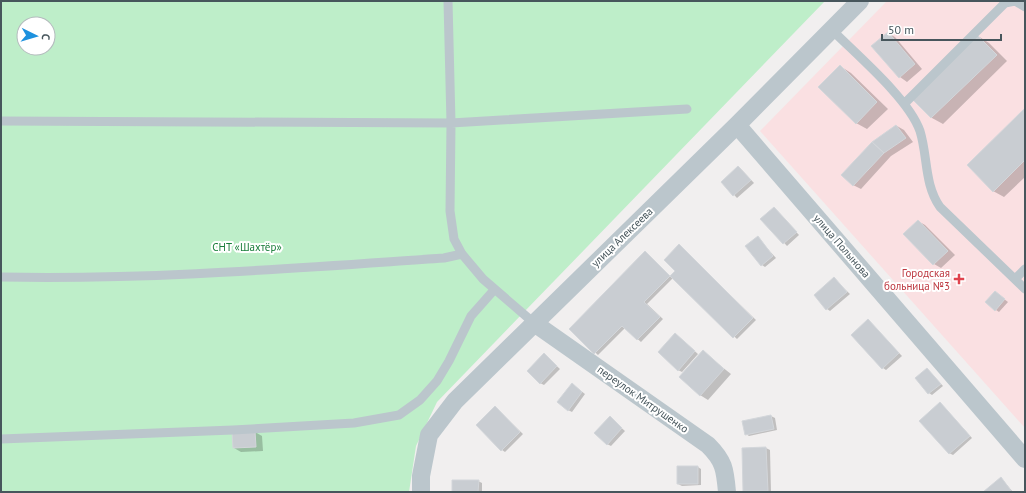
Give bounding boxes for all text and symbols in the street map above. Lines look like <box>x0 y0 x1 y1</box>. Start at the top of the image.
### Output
north arrow <box>16 16 56 56</box>
scale bar <box>882 16 1001 42</box>
text: 50 m <box>888 22 914 37</box>
text: С <box>39 33 53 41</box>
street label: улица Алексеева <box>588 204 656 270</box>
street label: улица Полынова <box>811 211 873 281</box>
park label: СНТ «Шахтёр» <box>212 240 282 254</box>
place label: Городская больница №3 <box>884 266 950 293</box>
marker: Городская больница №3 <box>953 273 965 285</box>
street label: переулок Митрушенко <box>595 362 691 436</box>

